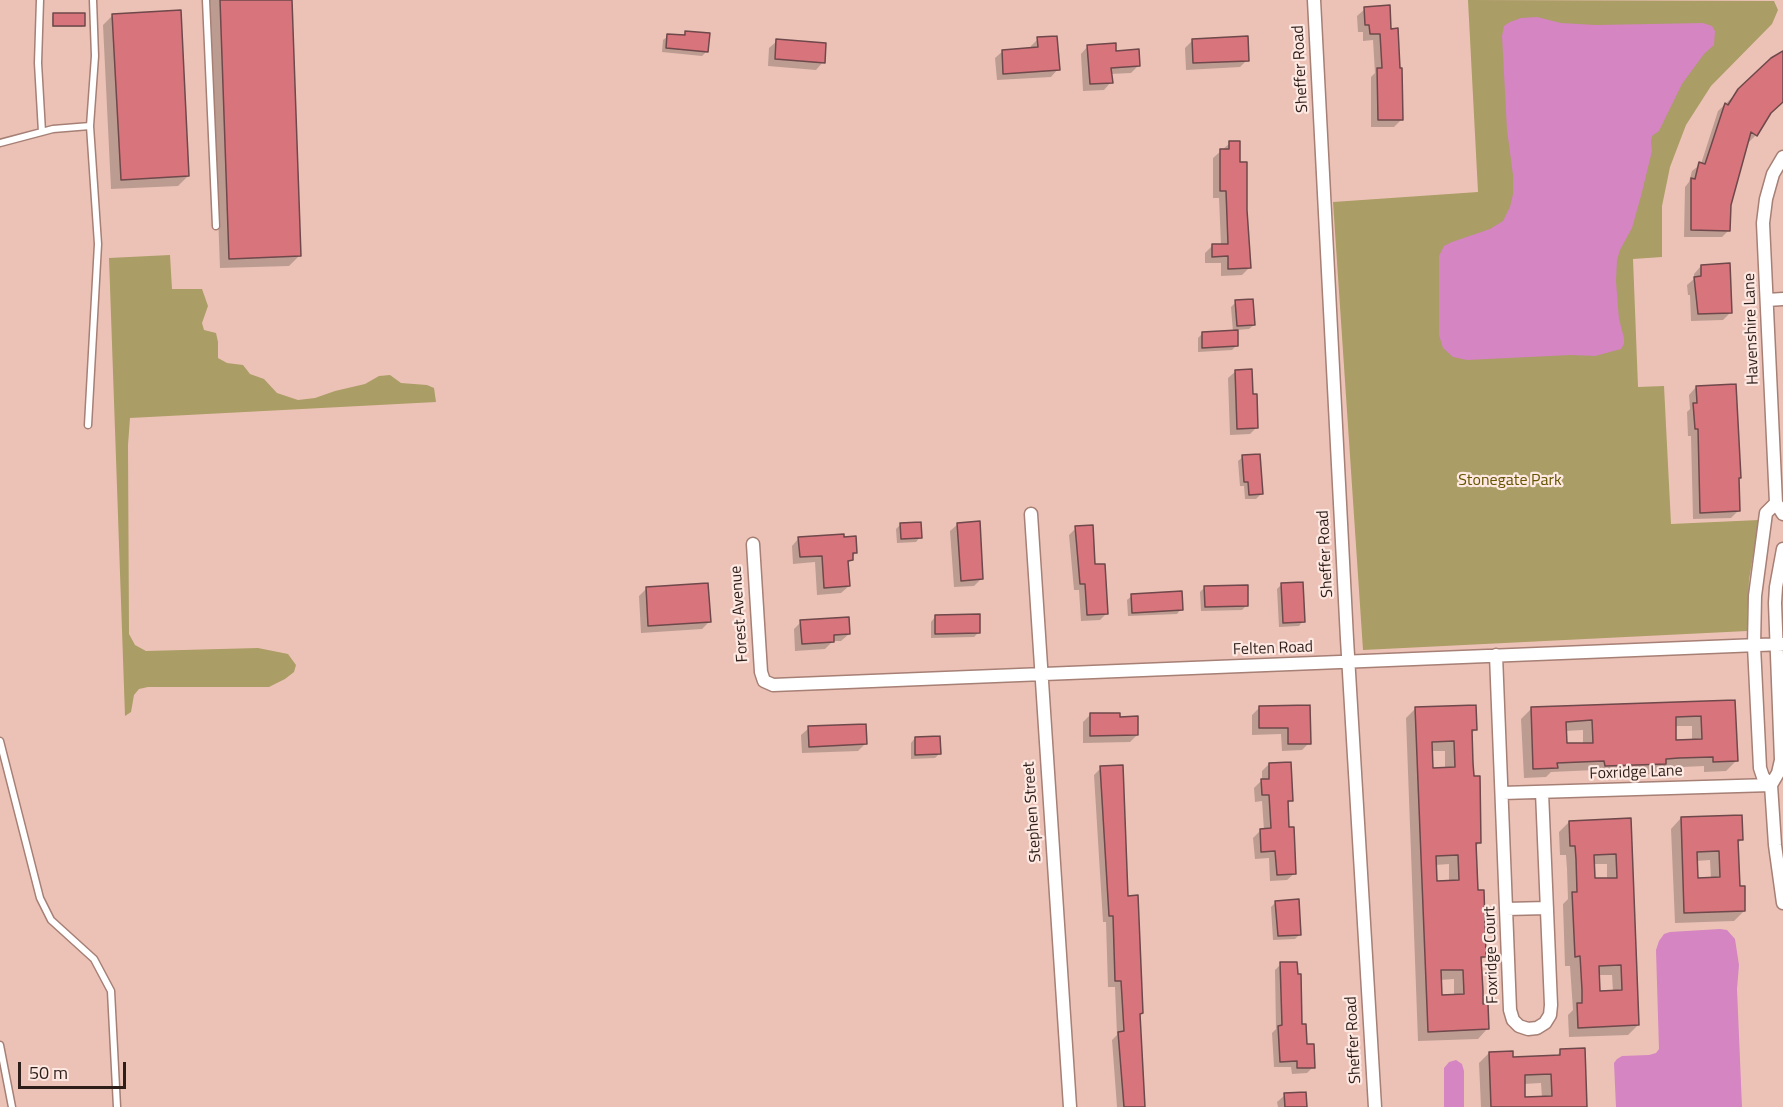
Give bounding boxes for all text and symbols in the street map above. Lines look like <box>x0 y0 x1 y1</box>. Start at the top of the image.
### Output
street label: Sheffer Road <box>1289 25 1313 113</box>
street label: Havenshire Lane <box>1740 273 1764 385</box>
park label: Stonegate Park <box>1458 471 1562 491</box>
street label: Sheffer Road <box>1314 510 1338 598</box>
street label: Forest Avenue <box>727 565 753 663</box>
street label: Felten Road <box>1233 638 1313 660</box>
street label: Stephen Street <box>1020 761 1046 863</box>
street label: Foxridge Lane <box>1589 762 1683 784</box>
street label: Foxridge Court <box>1481 906 1503 1004</box>
street label: Sheffer Road <box>1342 996 1366 1084</box>
scale bar <box>21 1050 129 1088</box>
text: 50 m <box>29 1059 68 1086</box>

